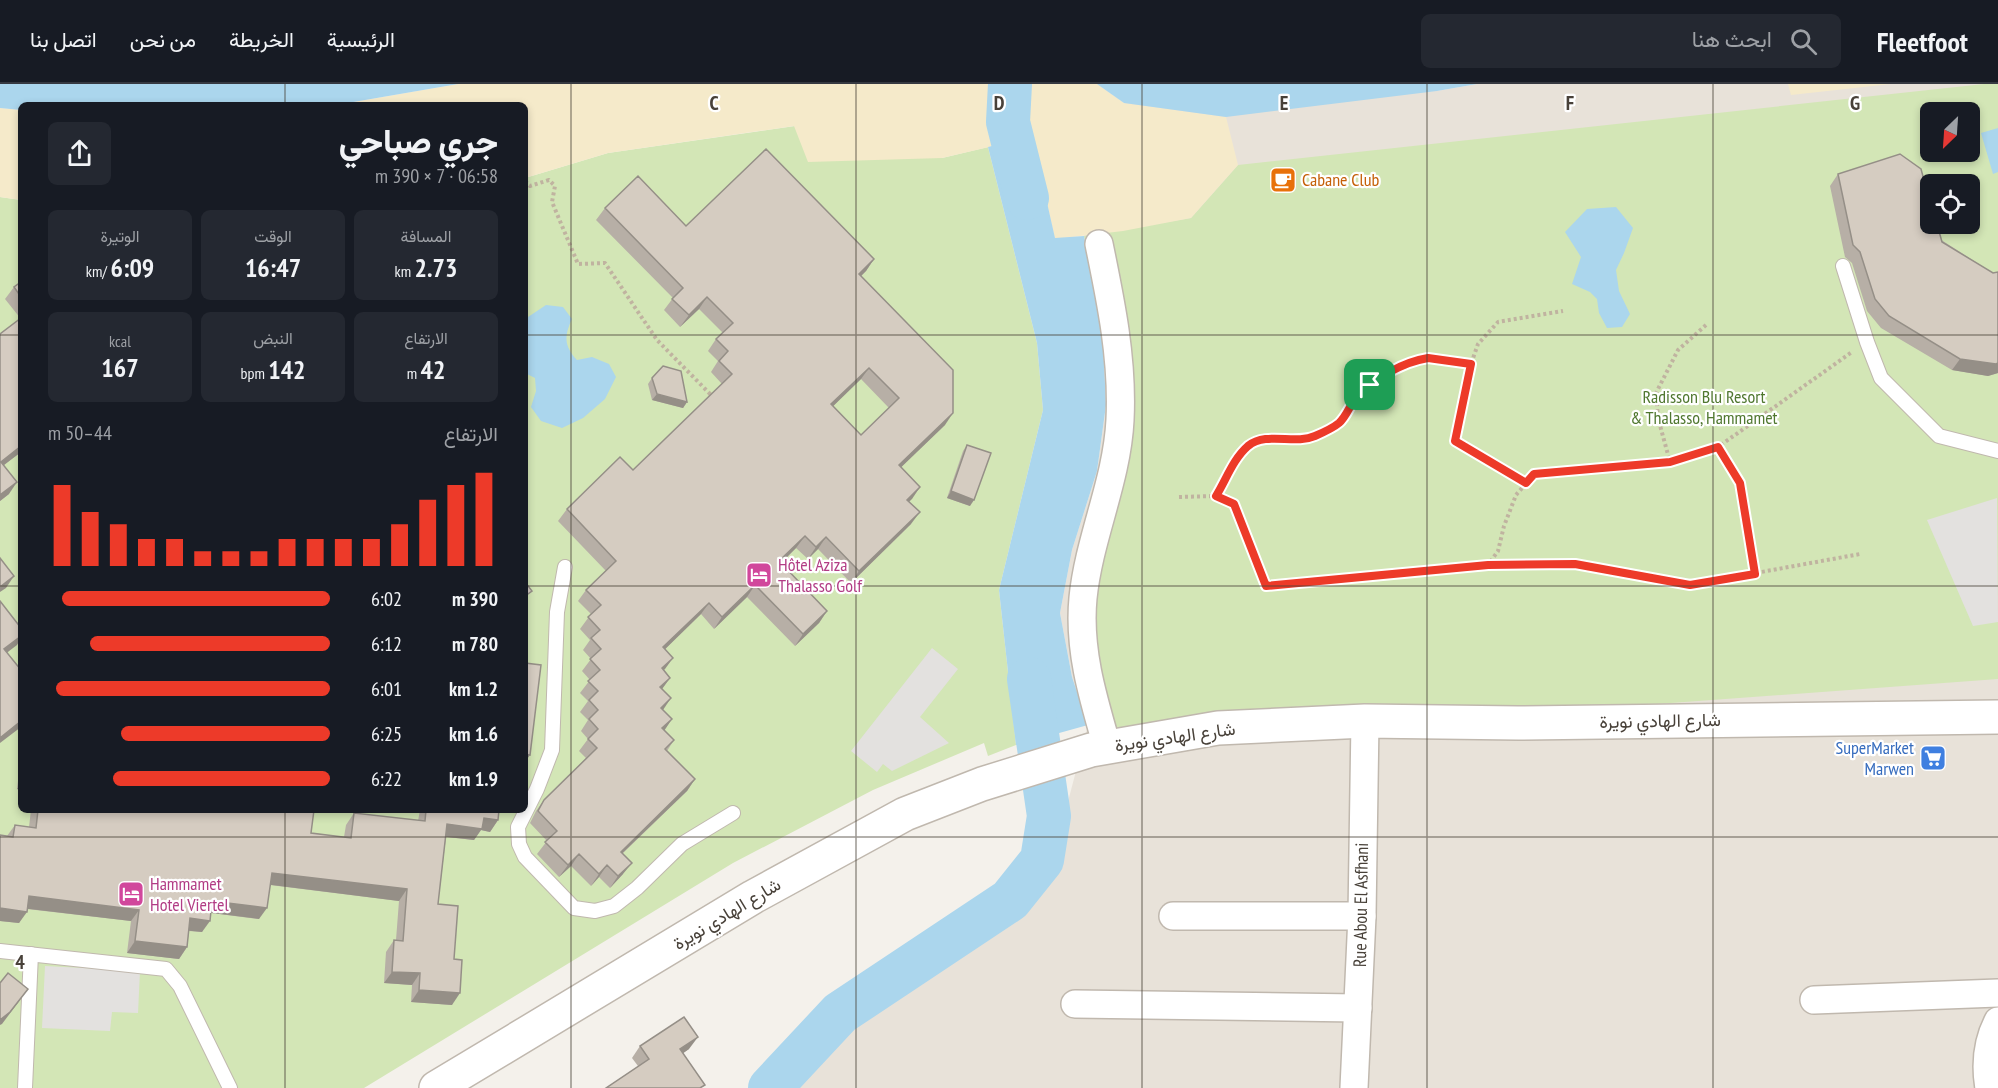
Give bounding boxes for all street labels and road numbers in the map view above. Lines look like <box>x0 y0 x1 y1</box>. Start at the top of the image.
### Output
street label: شارع الهادي نويرة <box>1599 708 1721 737</box>
street label: شارع الهادي نويرة <box>1113 717 1237 760</box>
street label: Rue Abou El Asfhani <box>1348 843 1373 967</box>
street label: شارع الهادي نويرة <box>669 872 787 958</box>

